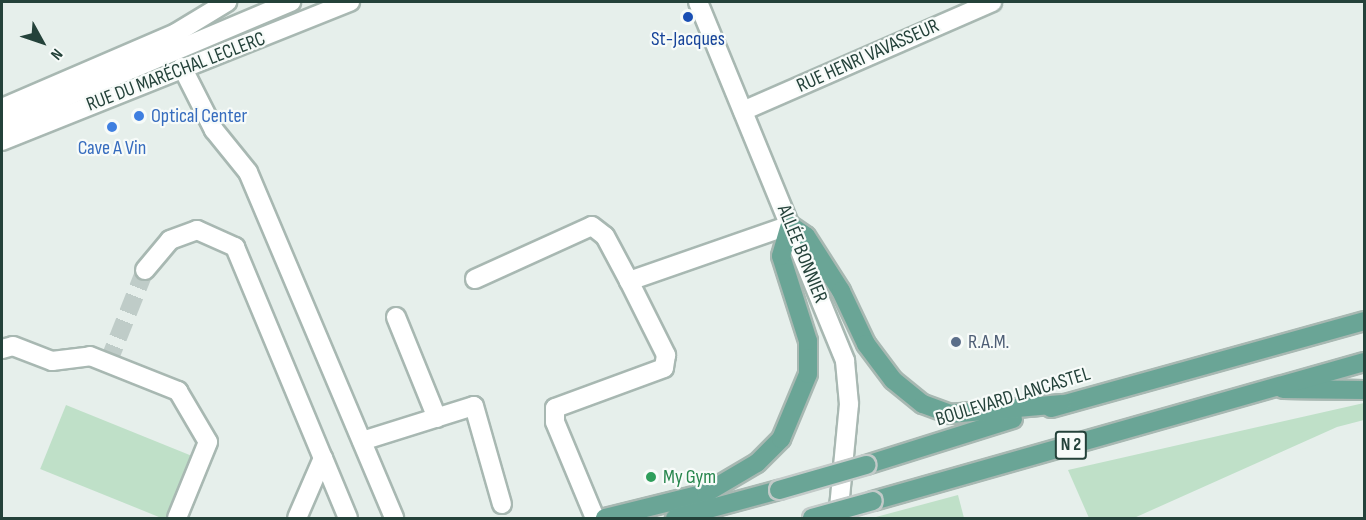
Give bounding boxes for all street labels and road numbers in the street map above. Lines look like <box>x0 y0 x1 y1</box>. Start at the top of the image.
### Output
street label: RUE HENRI VAVASSEUR <box>793 14 943 98</box>
street label: RUE DU MARÉCHAL LECLERC <box>83 27 269 117</box>
street label: ALLÉE BONNIER <box>771 201 833 307</box>
street label: BOULEVARD LANCASTEL <box>933 362 1093 432</box>
road number: N 2 <box>1054 430 1088 460</box>

